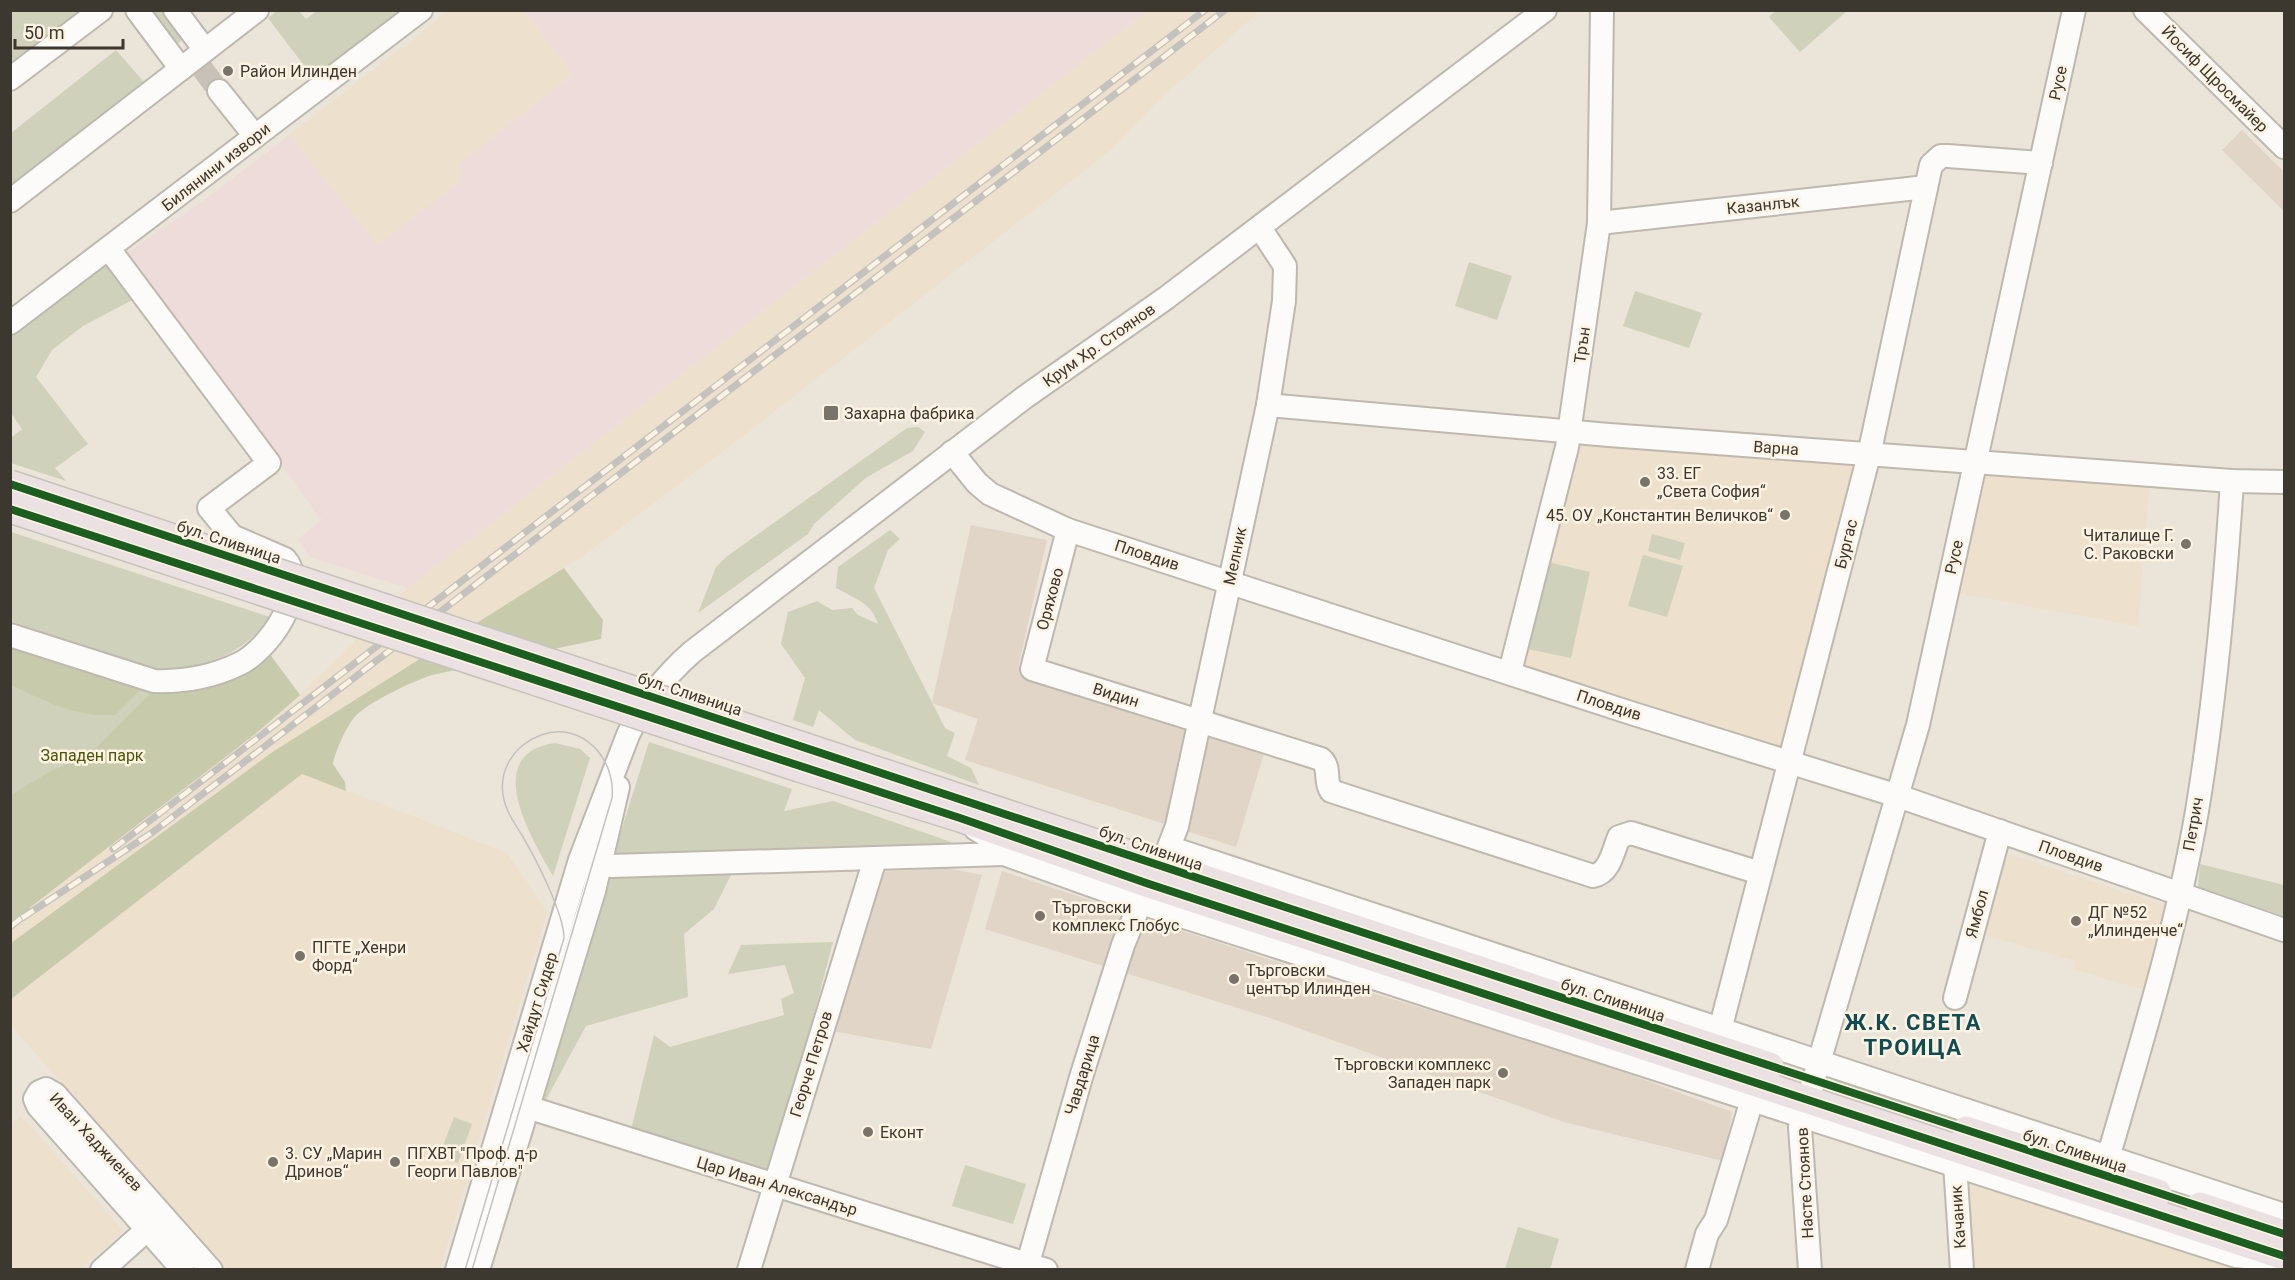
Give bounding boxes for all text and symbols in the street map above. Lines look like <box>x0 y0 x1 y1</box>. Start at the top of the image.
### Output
scale bar <box>15 12 123 50</box>
text: 50 m <box>24 22 64 43</box>
street label: Йосиф Щросмайер <box>2158 22 2272 136</box>
place label: Район Илинден <box>240 62 357 81</box>
marker: Район Илинден <box>221 64 235 78</box>
street label: Русе <box>2045 64 2071 102</box>
street label: Билянини извори <box>158 119 274 215</box>
street label: Казанлък <box>1726 192 1801 218</box>
street label: Крум Хр. Стоянов <box>1039 299 1159 391</box>
street label: Трън <box>1570 325 1594 365</box>
marker: Захарна фабрика <box>822 404 840 422</box>
place label: Захарна фабрика <box>844 404 974 423</box>
street label: Варна <box>1753 437 1799 459</box>
place label: 33. ЕГ „Света София“ <box>1657 464 1766 501</box>
marker: 33. ЕГ „Света София“ <box>1638 475 1652 489</box>
place label: 45. ОУ „Константин Величков“ <box>1546 506 1773 525</box>
marker: 45. ОУ „Константин Величков“ <box>1778 508 1792 522</box>
street label: бул. Сливница <box>175 516 283 568</box>
street label: Бургас <box>1831 517 1861 571</box>
street label: Мелник <box>1220 525 1250 587</box>
place label: Читалище Г. С. Раковски <box>2083 526 2174 563</box>
street label: Пловдив <box>1112 536 1182 574</box>
marker: Читалище Г. С. Раковски <box>2179 537 2193 551</box>
street label: Русе <box>1941 538 1967 576</box>
street label: Оряхово <box>1033 566 1067 632</box>
street label: бул. Сливница <box>636 668 744 720</box>
street label: Видин <box>1091 679 1141 711</box>
street label: Пловдив <box>1574 686 1644 724</box>
park label: Западен парк <box>40 746 144 765</box>
street label: Петрич <box>2179 796 2207 852</box>
street label: бул. Сливница <box>1097 821 1205 875</box>
street label: Пловдив <box>2036 836 2106 876</box>
street label: Ямбол <box>1961 888 1993 940</box>
place label: Търговски комплекс Глобус <box>1052 898 1179 935</box>
place label: ДГ №52 „Илинденче“ <box>2088 903 2183 940</box>
marker: Търговски комплекс Глобус <box>1033 909 1047 923</box>
marker: ДГ №52 „Илинденче“ <box>2069 914 2083 928</box>
place label: ПГТЕ „Хенри Форд“ <box>312 938 406 975</box>
marker: ПГТЕ „Хенри Форд“ <box>293 949 307 963</box>
street label: Хайдут Сидер <box>513 950 561 1054</box>
place label: Търговски център Илинден <box>1246 961 1370 998</box>
marker: Търговски център Илинден <box>1227 972 1241 986</box>
street label: бул. Сливница <box>1559 974 1667 1026</box>
street label: Георче Петров <box>786 1009 836 1119</box>
district label: Ж.К. СВЕТА ТРОИЦА <box>1844 1010 1982 1060</box>
street label: Чавдарица <box>1061 1032 1103 1118</box>
place label: Търговски комплекс Западен парк <box>1334 1055 1491 1092</box>
marker: Търговски комплекс Западен парк <box>1496 1066 1510 1080</box>
street label: Иван Хаджиенев <box>46 1089 146 1195</box>
place label: Еконт <box>880 1123 924 1142</box>
marker: Еконт <box>861 1125 875 1139</box>
street label: бул. Сливница <box>2021 1125 2129 1177</box>
street label: Насте Стоянов <box>1793 1127 1817 1239</box>
place label: 3. СУ „Марин Дринов“ <box>285 1144 382 1181</box>
place label: ПГХВТ "Проф. д-р Георги Павлов" <box>407 1144 538 1181</box>
street label: Цар Иван Александър <box>694 1152 860 1220</box>
marker: 3. СУ „Марин Дринов“ <box>266 1155 280 1169</box>
marker: ПГХВТ "Проф. д-р Георги Павлов" <box>388 1155 402 1169</box>
street label: Качаник <box>1946 1184 1970 1249</box>

